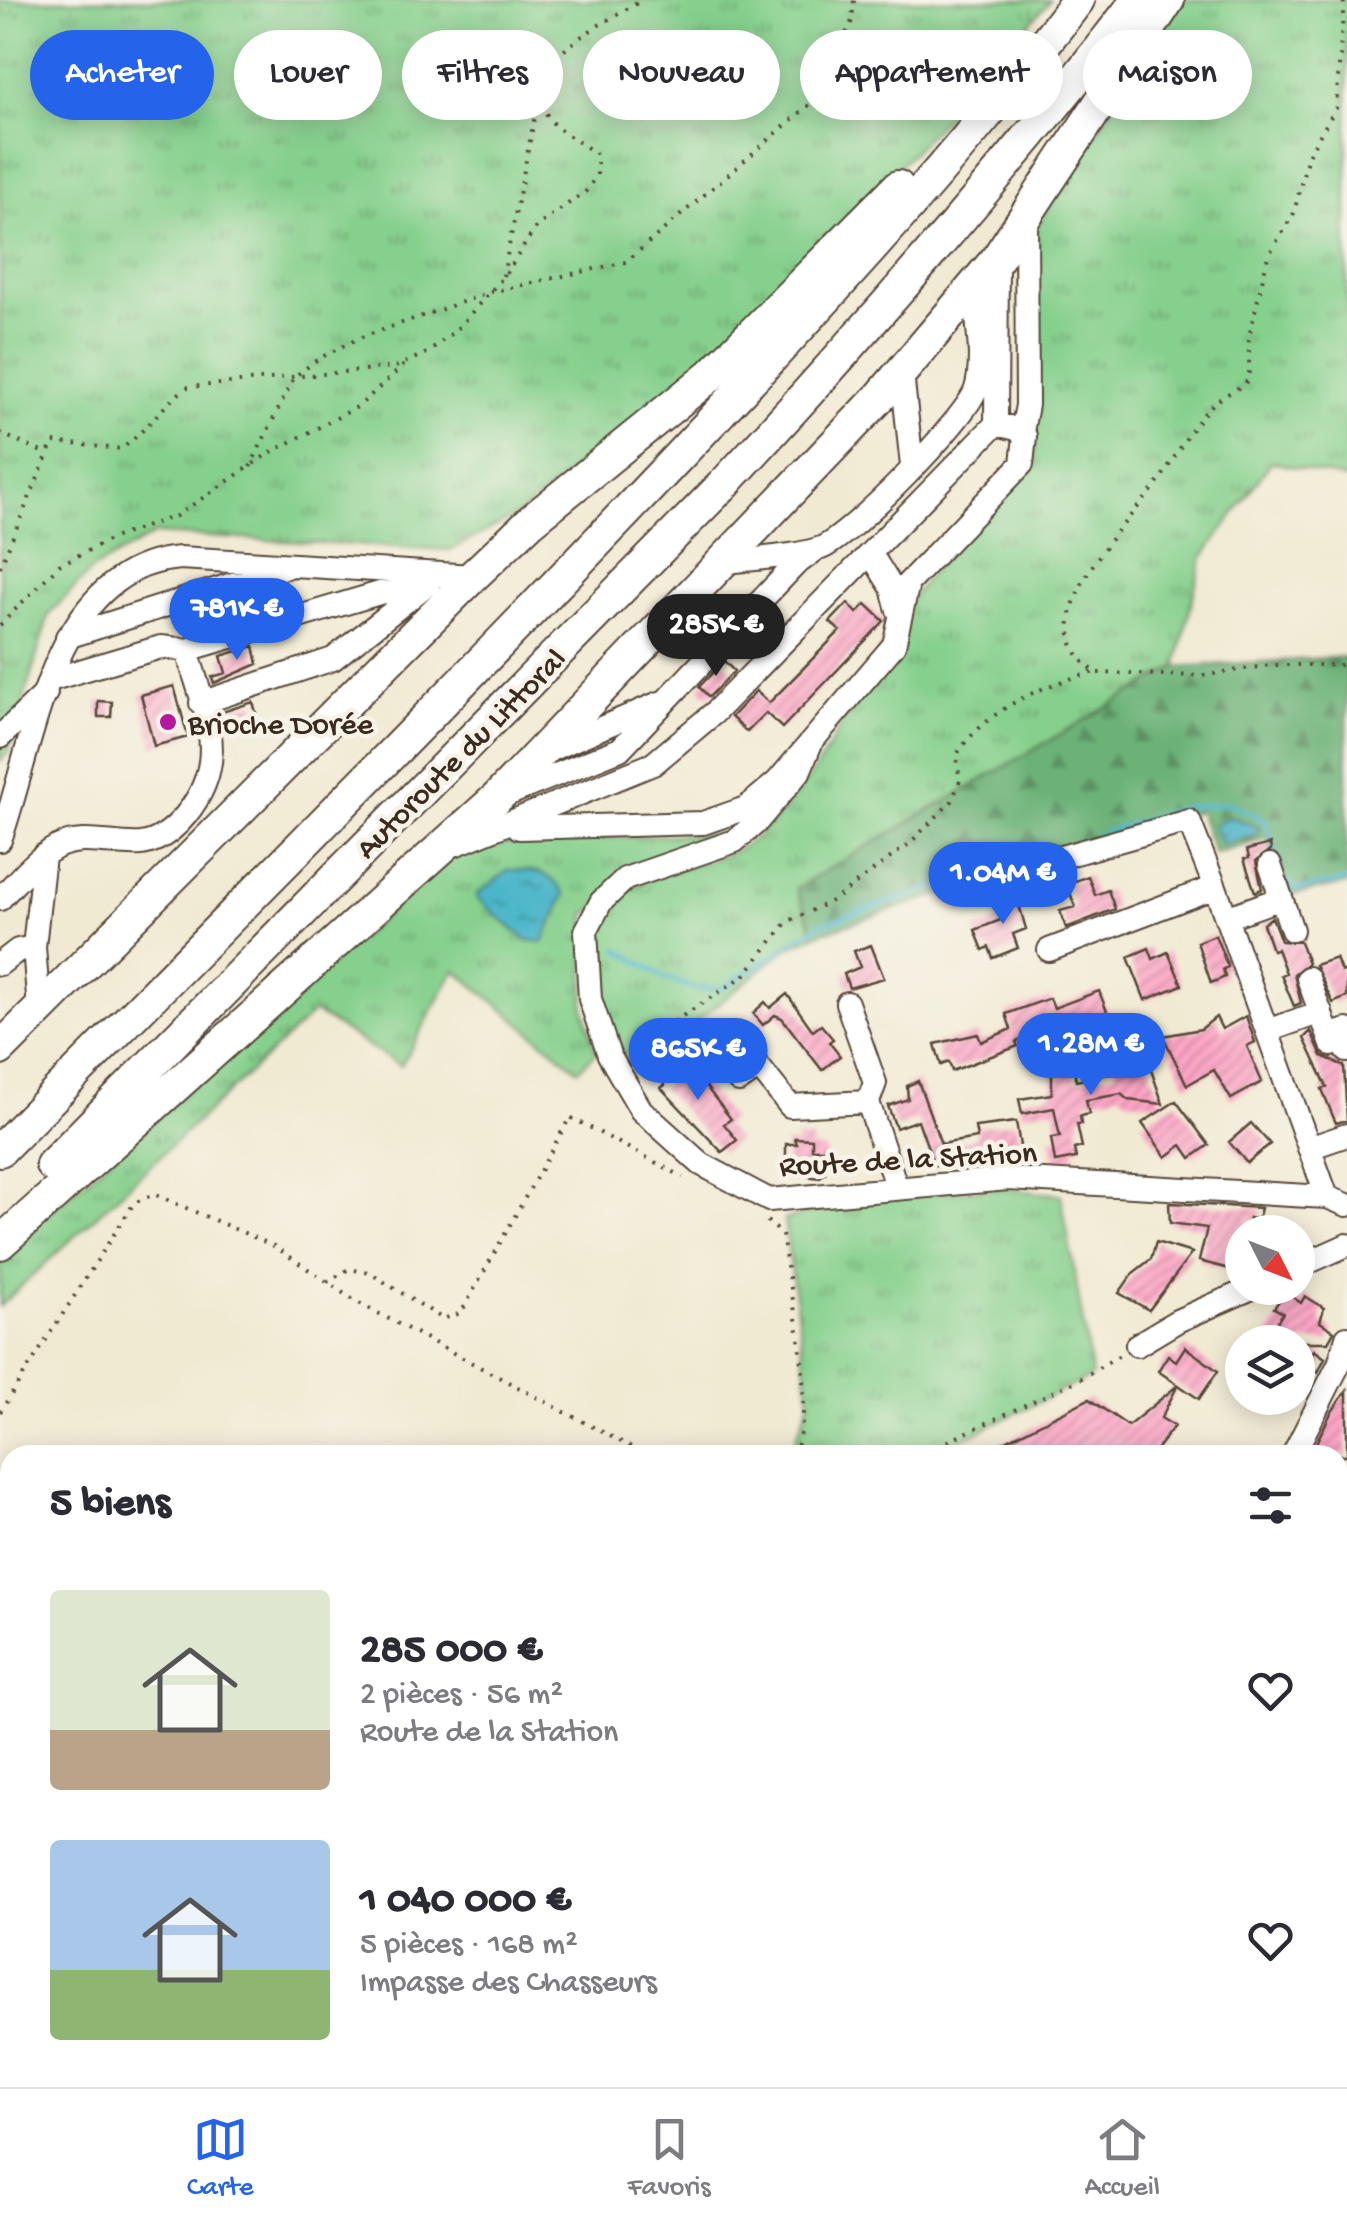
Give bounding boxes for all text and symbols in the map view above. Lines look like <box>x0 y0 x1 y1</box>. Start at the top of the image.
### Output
chip: Acheter <box>30 30 214 120</box>
chip: Louer <box>234 30 382 120</box>
chip: Filtres <box>402 30 563 120</box>
chip: Nouveau <box>583 30 780 120</box>
chip: Appartement <box>800 30 1063 120</box>
chip: Maison <box>1083 30 1252 120</box>
pin: 781K € <box>156 578 318 663</box>
text: 781K € <box>191 591 283 629</box>
pin: 285K € <box>635 594 797 679</box>
text: 285K € <box>669 607 763 645</box>
street label: Autoroute du Littoral <box>349 642 576 869</box>
place label: Brioche Dorée <box>187 708 374 746</box>
marker: Brioche Dorée <box>157 711 179 733</box>
pin: 1.04M € <box>911 842 1095 927</box>
text: 1.04M € <box>950 855 1056 893</box>
pin: 1.28M € <box>999 1013 1183 1098</box>
pin: 865K € <box>617 1018 779 1103</box>
text: 1.28M € <box>1038 1026 1144 1064</box>
text: 865K € <box>651 1031 745 1069</box>
street label: Route de la Station <box>778 1136 1038 1188</box>
north arrow <box>1225 1215 1315 1305</box>
map controls <box>1225 1215 1315 1415</box>
button: layers <box>1225 1325 1315 1415</box>
icon: filters <box>1243 1478 1298 1533</box>
text: 5 biens <box>50 1481 170 1530</box>
text: 285 000 € <box>360 1628 542 1677</box>
icon: home <box>130 1630 250 1750</box>
icon: heart <box>1243 1663 1298 1718</box>
text: 2 pièces · 56 m² <box>360 1677 563 1715</box>
text: Route de la Station <box>360 1715 618 1753</box>
text: 1 040 000 € <box>360 1878 571 1927</box>
icon: home <box>130 1880 250 2000</box>
icon: heart <box>1243 1913 1298 1968</box>
text: 5 pièces · 168 m² <box>360 1927 578 1965</box>
text: Impasse des Chasseurs <box>360 1965 657 2003</box>
tab: Carte <box>187 2112 254 2205</box>
tab: Favoris <box>628 2112 711 2205</box>
tab: Accueil <box>1085 2112 1160 2205</box>

